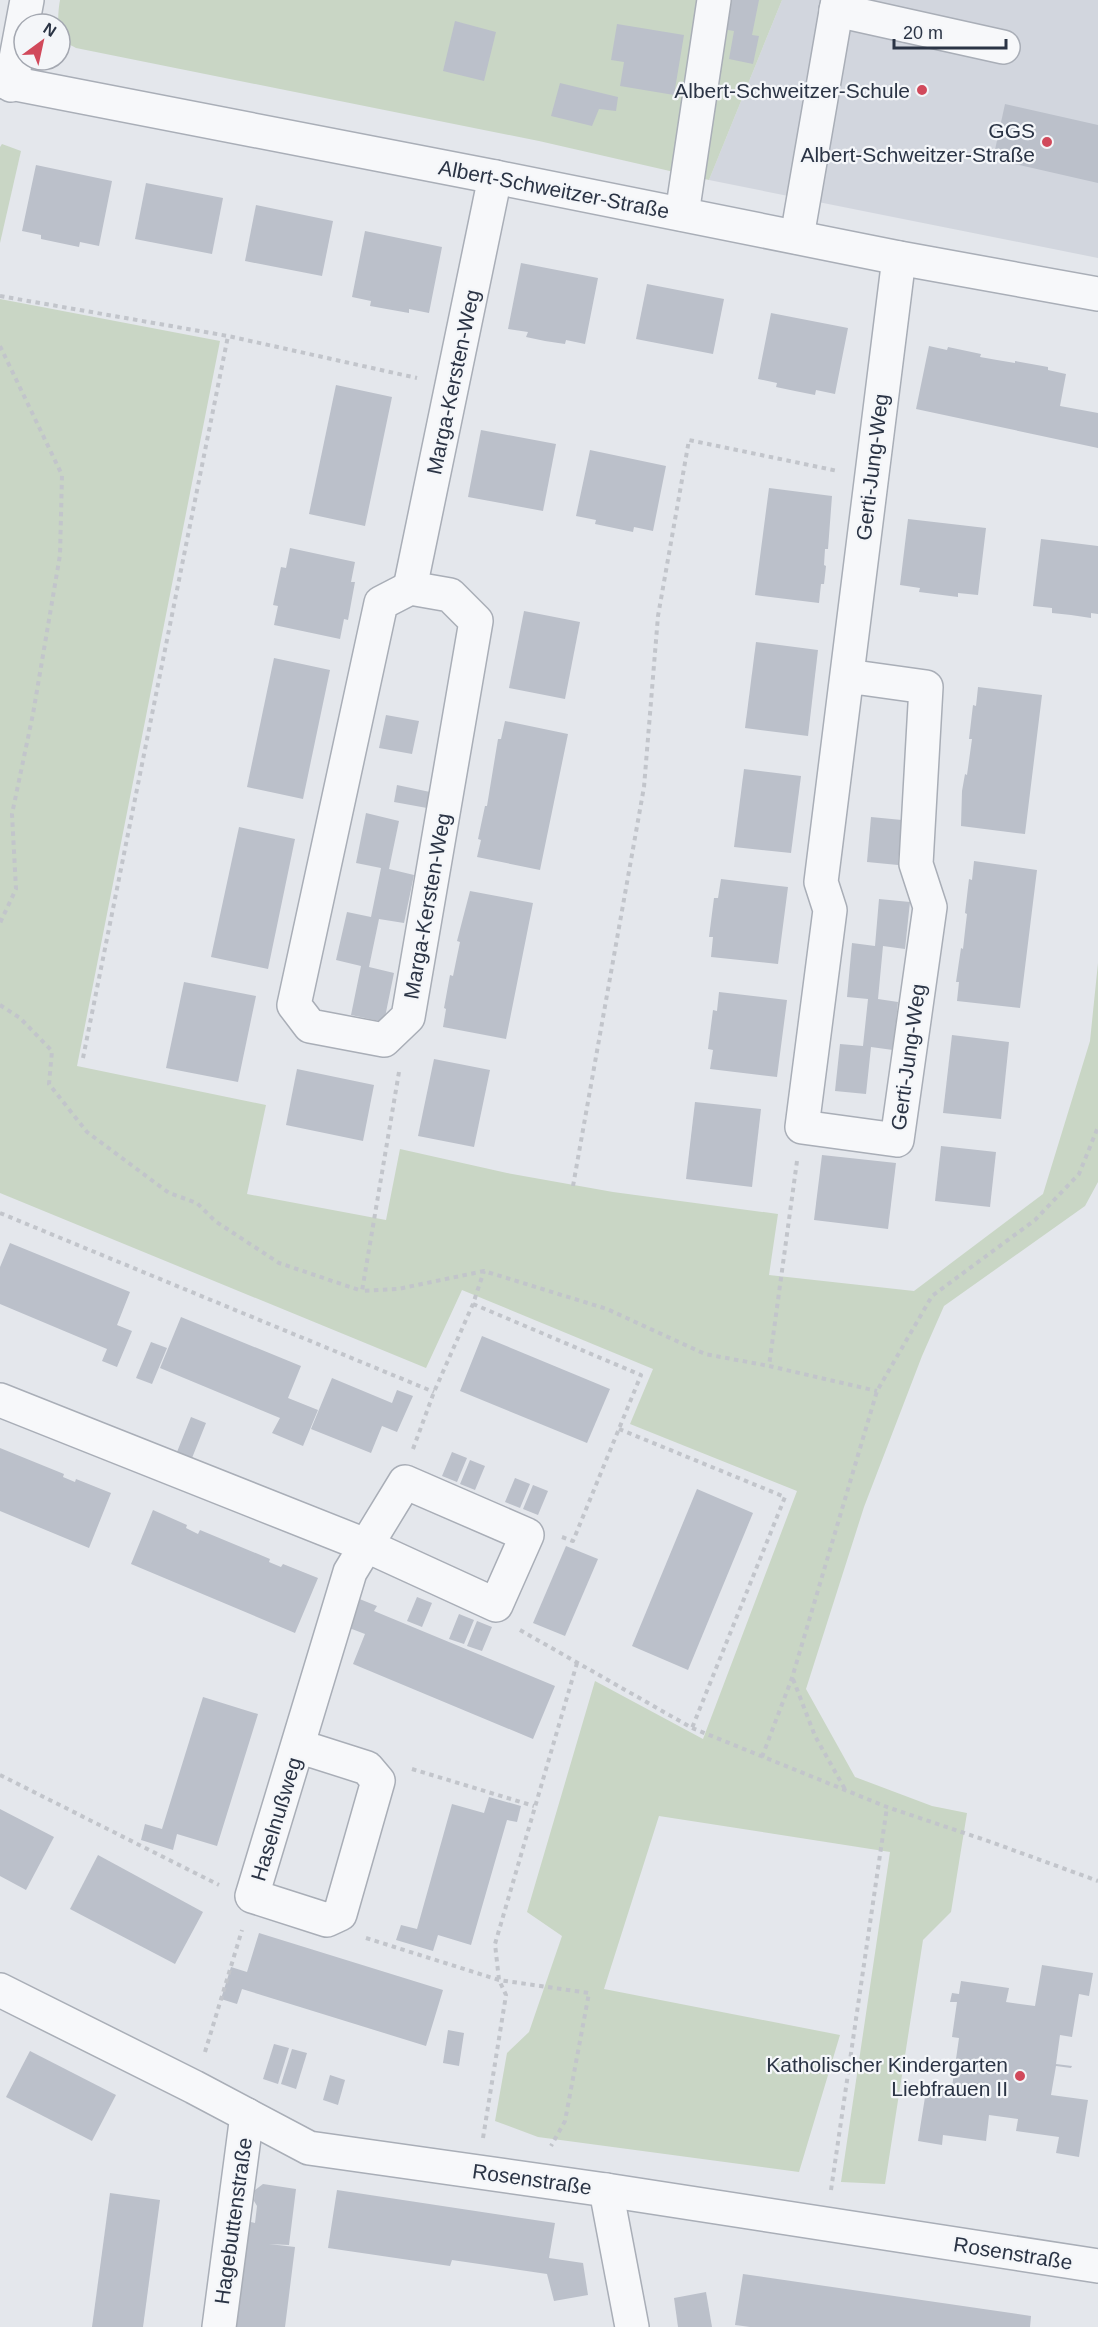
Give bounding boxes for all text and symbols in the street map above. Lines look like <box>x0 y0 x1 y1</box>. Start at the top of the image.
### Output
north arrow <box>12 12 72 72</box>
scale bar <box>894 12 1006 50</box>
text: N <box>40 20 59 40</box>
text: 20 m <box>903 23 943 43</box>
place label: Albert-Schweitzer-Schule <box>674 79 910 102</box>
marker: Albert-Schweitzer-Schule <box>915 83 929 97</box>
place label: GGS Albert-Schweitzer-Straße <box>800 119 1035 166</box>
marker: GGS Albert-Schweitzer-Straße <box>1040 135 1054 149</box>
street label: Albert-Schweitzer-Straße <box>437 155 671 223</box>
street label: Marga-Kersten-Weg <box>422 287 484 477</box>
street label: Gerti-Jung-Weg <box>852 392 892 542</box>
street label: Marga-Kersten-Weg <box>399 811 455 1001</box>
street label: Gerti-Jung-Weg <box>886 982 930 1132</box>
street label: Haselnußweg <box>246 1754 306 1884</box>
place label: Katholischer Kindergarten Liebfrauen II <box>766 2053 1008 2100</box>
marker: Katholischer Kindergarten Liebfrauen II <box>1013 2069 1027 2083</box>
street label: Hagebuttenstraße <box>210 2136 256 2306</box>
street label: Rosenstraße <box>471 2159 593 2199</box>
street label: Rosenstraße <box>952 2232 1074 2274</box>

